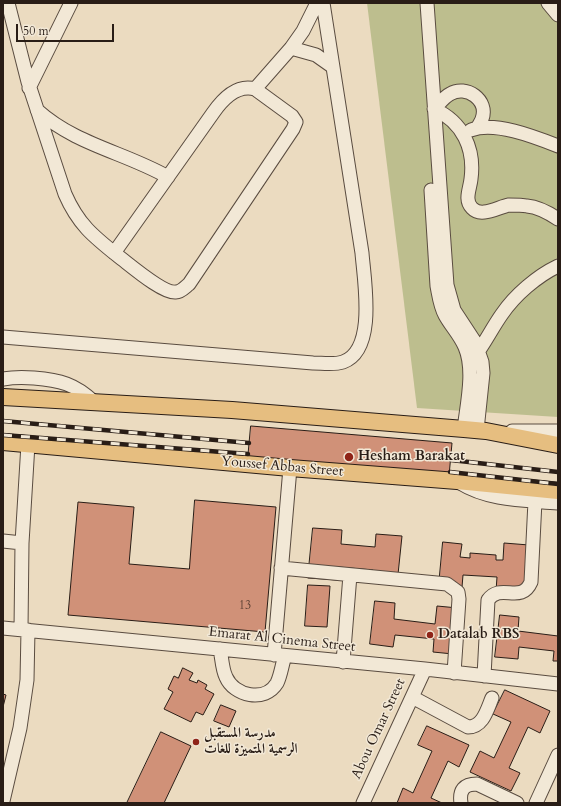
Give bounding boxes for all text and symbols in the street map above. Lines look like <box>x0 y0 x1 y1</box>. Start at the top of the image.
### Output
scale bar <box>18 16 116 42</box>
text: 50 m <box>23 23 49 39</box>
place label: Hesham Barakat <box>358 449 465 465</box>
marker: Hesham Barakat <box>343 451 355 463</box>
street label: Youssef Abbas Street <box>220 453 344 481</box>
house number: 13 <box>239 599 251 613</box>
street label: Emarat Al Cinema Street <box>208 624 356 656</box>
place label: Datalab RBS <box>438 627 519 643</box>
marker: Datalab RBS <box>425 630 435 640</box>
street label: Abou Omar Street <box>348 676 410 782</box>
place label: مدرسة المستقبل الرسمية المتميزة للغات <box>204 726 297 758</box>
marker: مدرسة المستقبل الرسمية المتميزة للغات <box>191 737 201 747</box>

